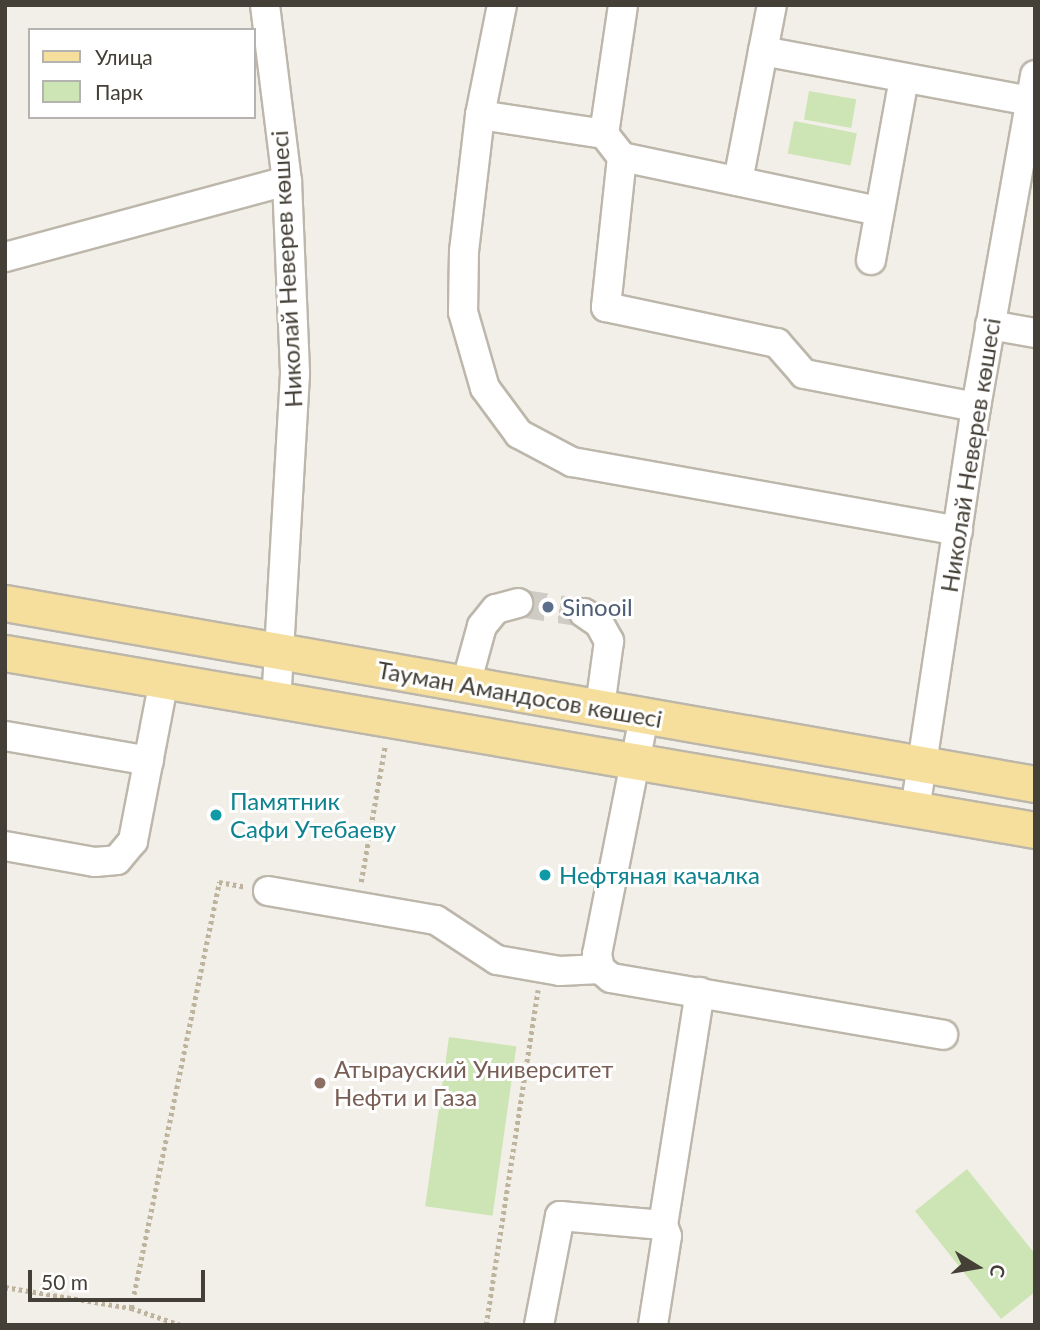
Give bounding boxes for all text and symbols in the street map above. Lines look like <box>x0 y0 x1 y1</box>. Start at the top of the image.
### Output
legend <box>28 28 256 119</box>
text: Улица <box>95 44 153 69</box>
text: Парк <box>95 79 143 104</box>
street label: Николай Неверев көшесі <box>264 130 308 408</box>
street label: Николай Неверев көшесі <box>934 316 1006 594</box>
place label: Sinooil <box>562 593 633 621</box>
marker: Sinooil <box>540 599 556 615</box>
street label: Тауман Амандосов көшесі <box>375 655 665 733</box>
place label: Памятник Сафи Утебаеву <box>230 787 396 843</box>
marker: Памятник Сафи Утебаеву <box>208 807 224 823</box>
place label: Нефтяная качалка <box>559 861 760 889</box>
marker: Нефтяная качалка <box>537 867 553 883</box>
place label: Атырауский Университет Нефти и Газа <box>334 1055 613 1111</box>
marker: Атырауский Университет Нефти и Газа <box>312 1075 328 1091</box>
north arrow <box>942 1232 1012 1302</box>
scale bar <box>32 1256 208 1300</box>
text: С <box>986 1263 1011 1279</box>
text: 50 m <box>41 1269 88 1294</box>

